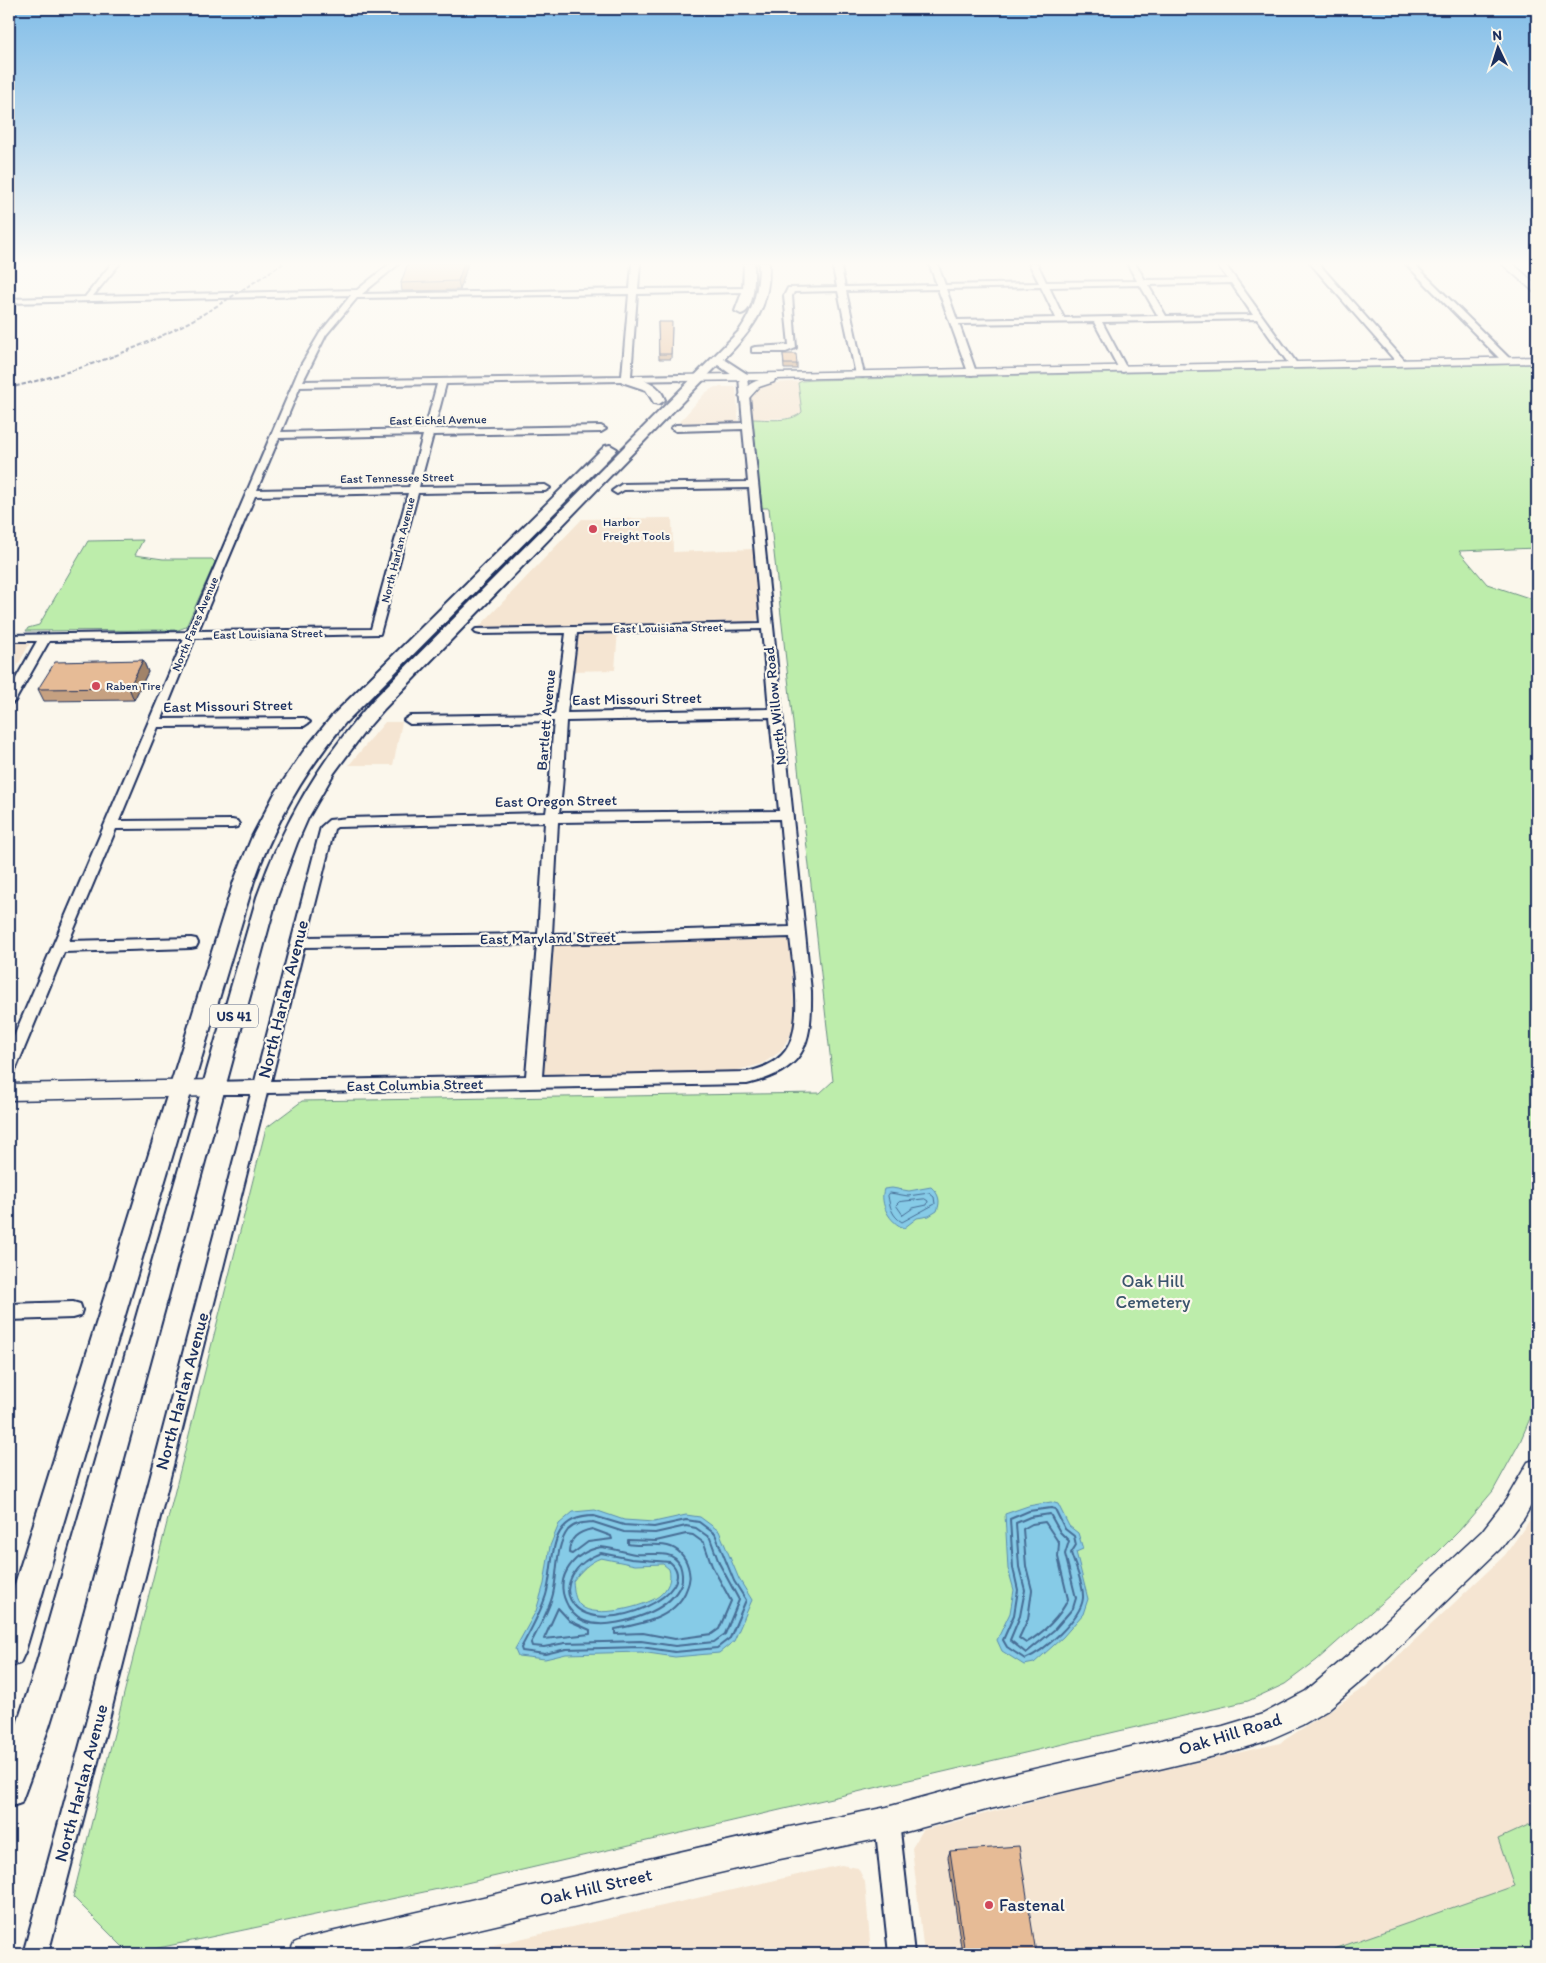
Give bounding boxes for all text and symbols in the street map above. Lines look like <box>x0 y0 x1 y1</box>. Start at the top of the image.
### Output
north arrow <box>1474 22 1524 72</box>
text: N <box>1492 27 1502 44</box>
street label: East Eichel Avenue <box>389 412 487 428</box>
street label: East Tennessee Street <box>340 470 455 486</box>
street label: North Harlan Avenue <box>378 496 418 604</box>
place label: Harbor Freight Tools <box>603 515 670 543</box>
marker: Harbor Freight Tools <box>587 523 599 535</box>
street label: North Fares Avenue <box>169 574 221 673</box>
street label: East Louisiana Street <box>613 620 723 636</box>
street label: East Louisiana Street <box>213 626 323 642</box>
street label: North Willow Road <box>760 645 790 766</box>
street label: Bartlett Avenue <box>533 669 559 771</box>
place label: Raben Tire <box>106 679 161 693</box>
marker: Raben Tire <box>90 680 102 692</box>
street label: East Missouri Street <box>572 689 702 709</box>
street label: East Missouri Street <box>163 696 293 716</box>
street label: East Oregon Street <box>495 791 618 811</box>
street label: North Harlan Avenue <box>253 918 313 1080</box>
street label: East Maryland Street <box>480 928 617 948</box>
road number: US 41 <box>210 1004 258 1028</box>
street label: East Columbia Street <box>347 1075 484 1095</box>
park label: Oak Hill Cemetery <box>1116 1270 1191 1313</box>
street label: North Harlan Avenue <box>150 1310 214 1472</box>
street label: North Harlan Avenue <box>49 1702 113 1864</box>
street label: Oak Hill Road <box>1176 1708 1284 1760</box>
street label: Oak Hill Street <box>538 1863 654 1911</box>
place label: Fastenal <box>999 1894 1065 1916</box>
marker: Fastenal <box>983 1899 995 1911</box>

